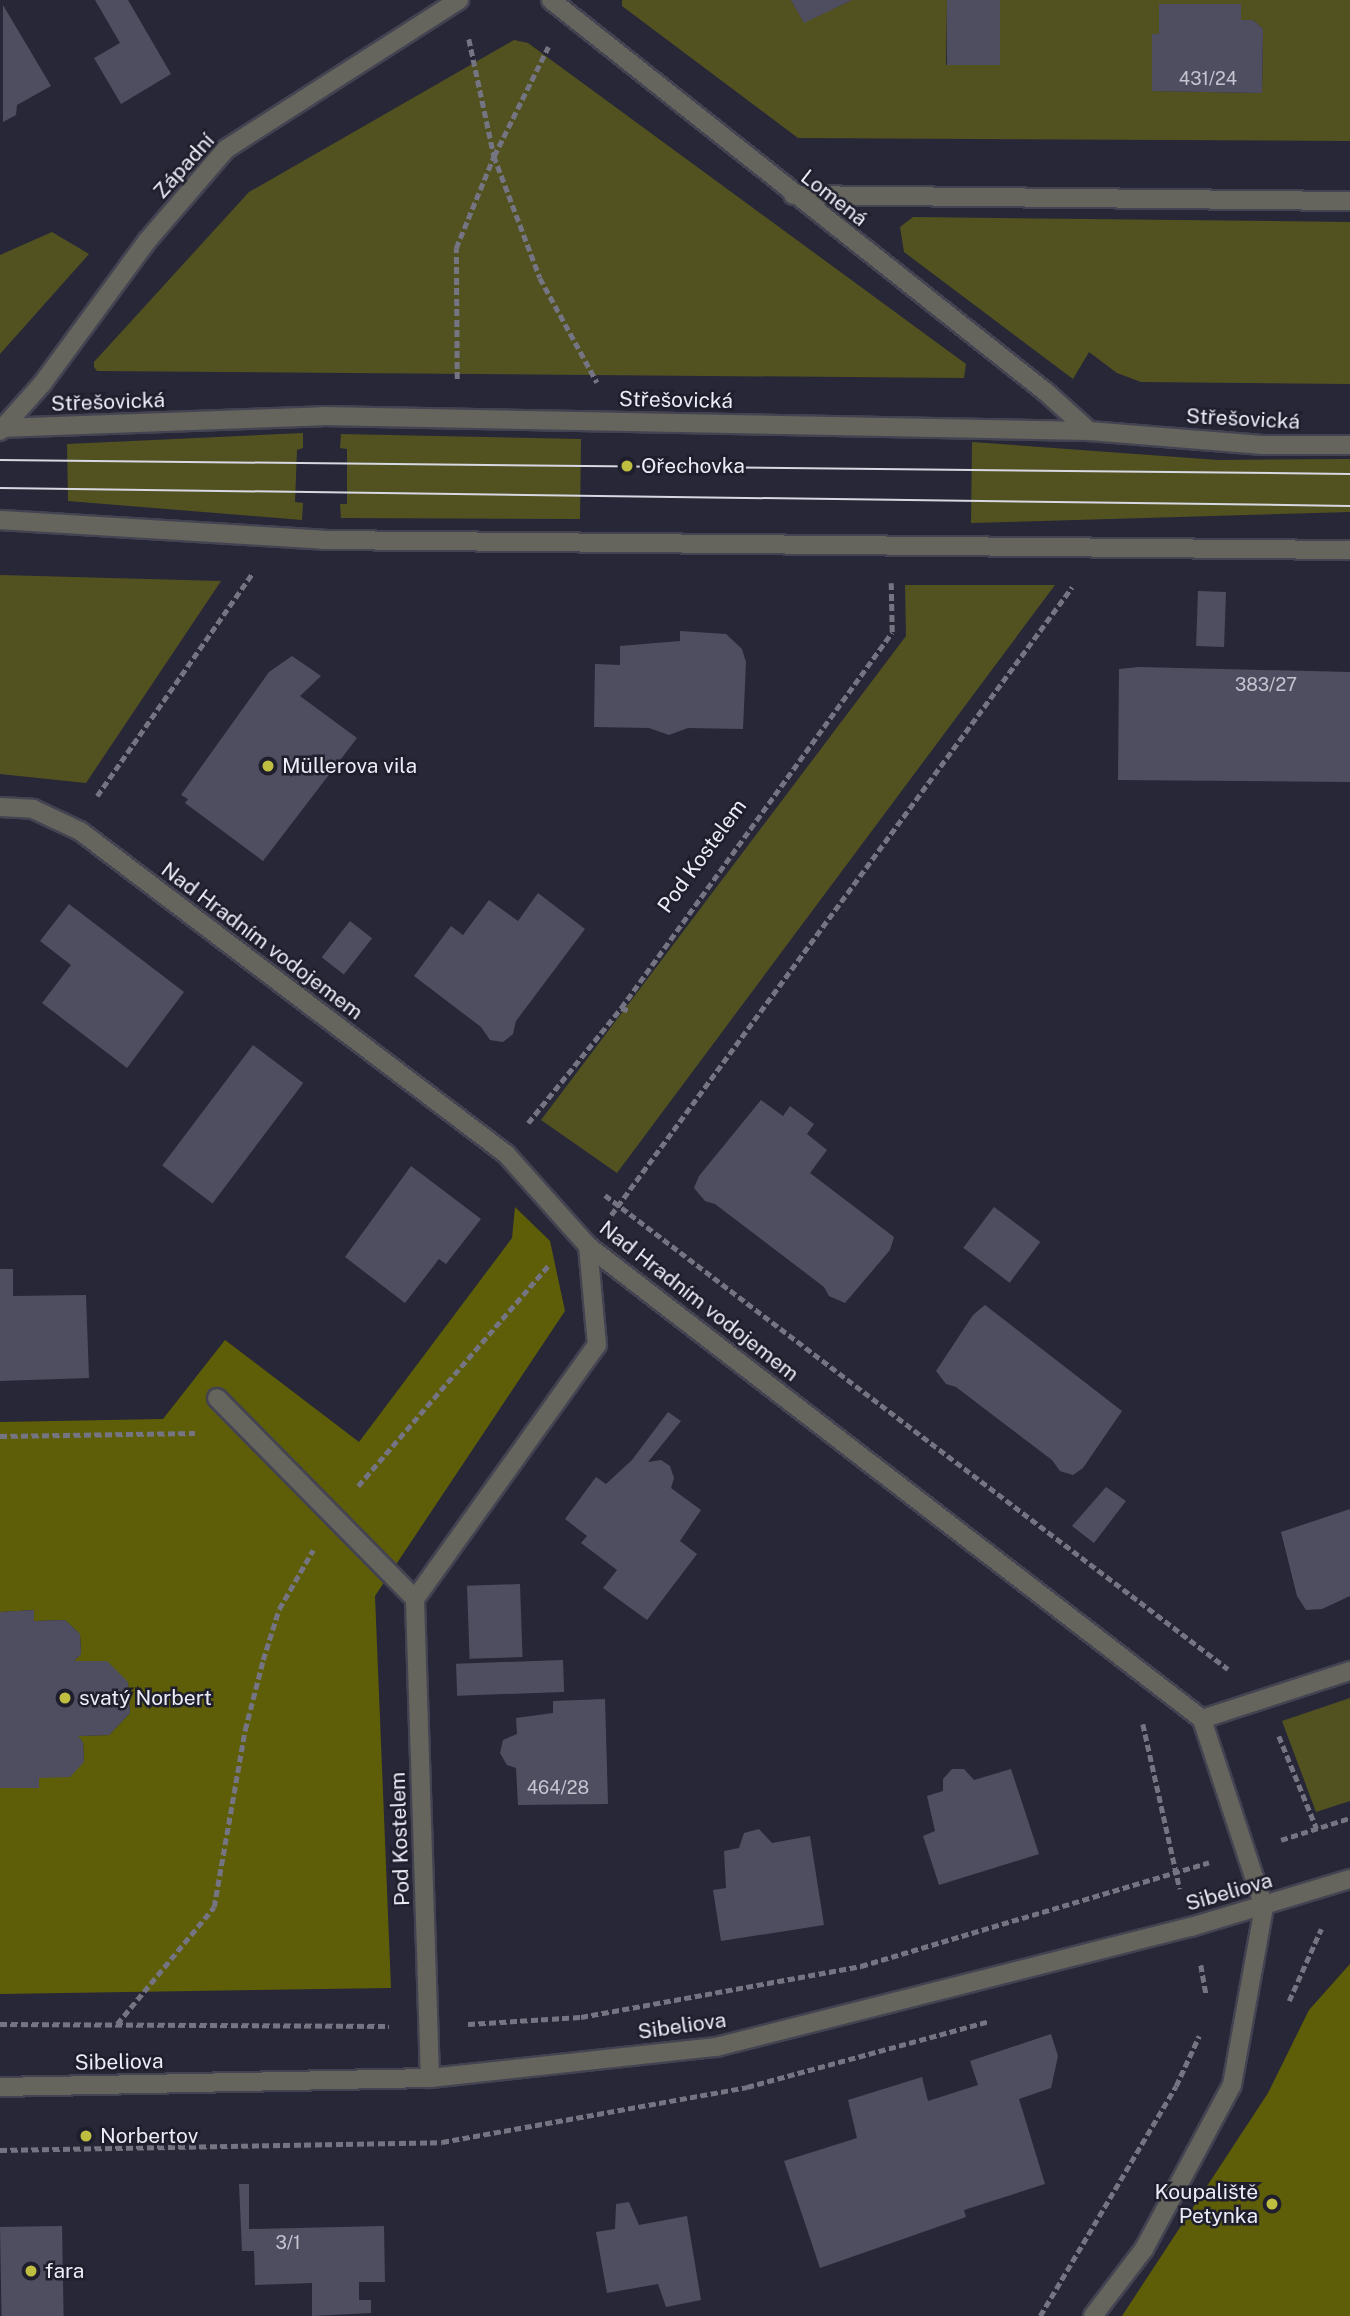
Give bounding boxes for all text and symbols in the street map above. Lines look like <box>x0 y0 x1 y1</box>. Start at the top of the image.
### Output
house number: 431/24 <box>1179 68 1237 90</box>
street label: Západní <box>148 128 220 204</box>
street label: Lomená <box>796 164 872 232</box>
street label: Střešovická <box>619 386 733 414</box>
street label: Střešovická <box>51 387 165 417</box>
street label: Střešovická <box>1185 403 1301 435</box>
place label: Ořechovka <box>641 453 745 479</box>
marker: Ořechovka <box>619 458 635 474</box>
house number: 383/27 <box>1235 674 1297 696</box>
place label: Müllerova vila <box>282 753 417 779</box>
marker: Müllerova vila <box>260 758 276 774</box>
street label: Pod Kostelem <box>652 794 752 918</box>
street label: Nad Hradním vodojemem <box>156 857 368 1025</box>
street label: Nad Hradním vodojemem <box>594 1215 804 1387</box>
place label: svatý Norbert <box>79 1685 212 1711</box>
marker: svatý Norbert <box>57 1690 73 1706</box>
street label: Pod Kostelem <box>385 1771 415 1907</box>
house number: 464/28 <box>527 1777 589 1799</box>
street label: Sibeliova <box>1183 1868 1275 1916</box>
street label: Sibeliova <box>636 2007 728 2045</box>
street label: Sibeliova <box>74 2049 164 2075</box>
place label: Norbertov <box>100 2123 198 2149</box>
marker: Norbertov <box>78 2128 94 2144</box>
place label: Koupaliště Petynka <box>1155 2179 1258 2229</box>
marker: Koupaliště Petynka <box>1264 2196 1280 2212</box>
house number: 3/1 <box>276 2232 300 2254</box>
place label: fara <box>45 2258 84 2284</box>
marker: fara <box>23 2263 39 2279</box>

